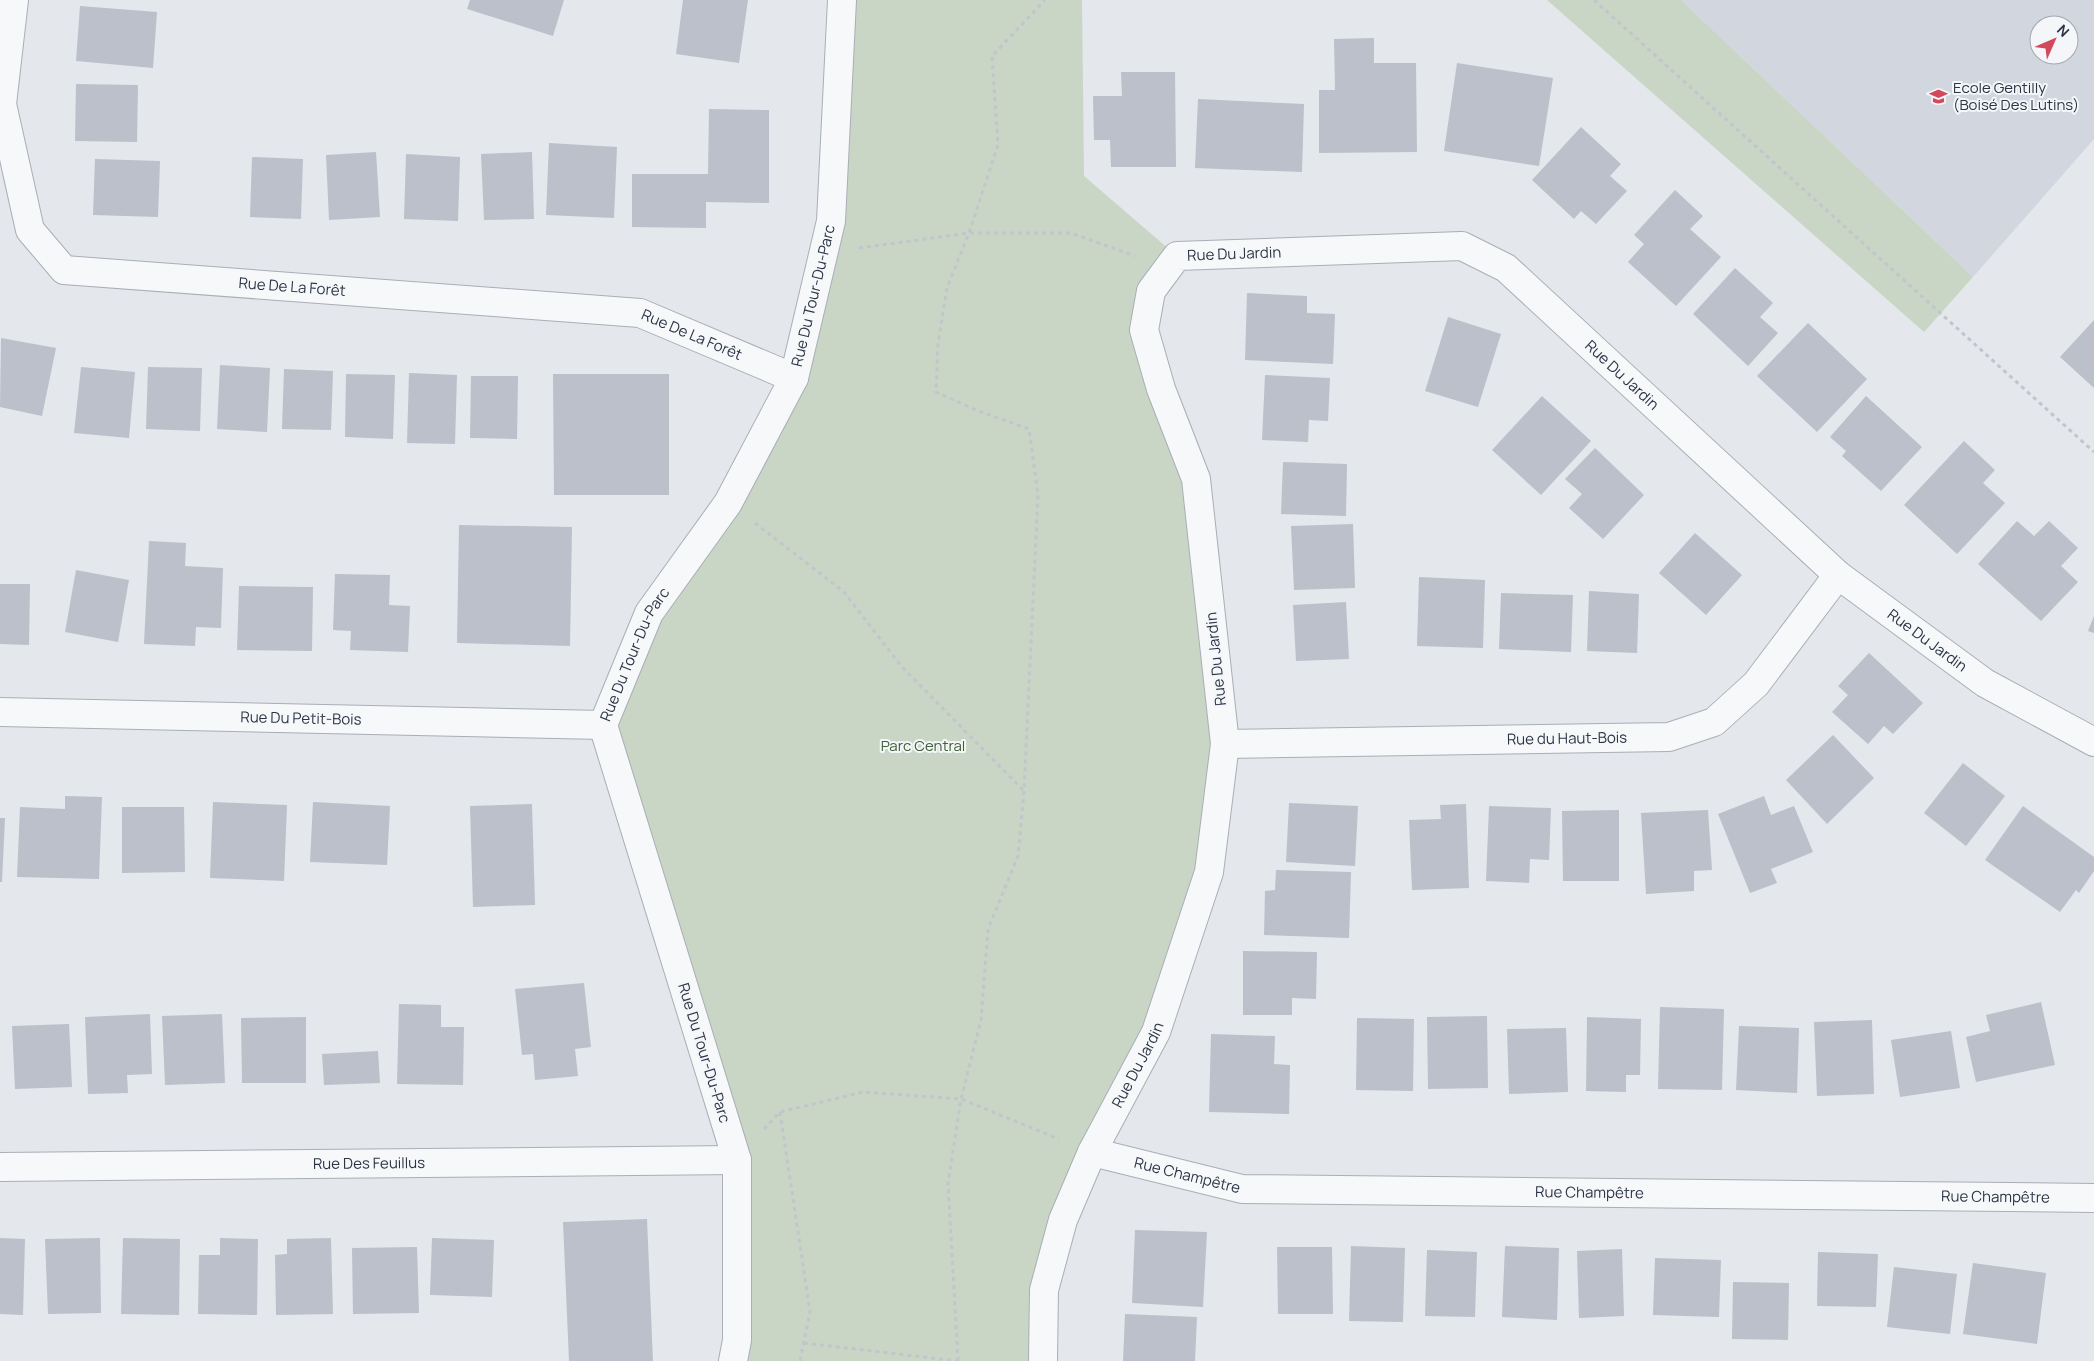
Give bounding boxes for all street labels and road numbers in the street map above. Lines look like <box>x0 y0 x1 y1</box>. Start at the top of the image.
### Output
street label: Rue Du Tour-Du-Parc <box>786 222 840 369</box>
street label: Rue Du Jardin <box>1187 241 1282 266</box>
street label: Rue De La Forêt <box>238 272 347 301</box>
street label: Rue De La Forêt <box>638 304 746 365</box>
street label: Rue Du Jardin <box>1581 335 1664 414</box>
street label: Rue Du Tour-Du-Parc <box>595 583 674 724</box>
street label: Rue Du Jardin <box>1883 604 1972 676</box>
street label: Rue Du Jardin <box>1200 611 1231 707</box>
street label: Rue Du Petit-Bois <box>240 706 362 730</box>
street label: Rue du Haut-Bois <box>1507 727 1627 750</box>
street label: Rue Du Tour-Du-Parc <box>673 980 736 1125</box>
street label: Rue Du Jardin <box>1107 1019 1169 1111</box>
street label: Rue Des Feuillus <box>313 1152 425 1174</box>
street label: Rue Champêtre <box>1132 1152 1243 1198</box>
street label: Rue Champêtre <box>1535 1181 1644 1203</box>
street label: Rue Champêtre <box>1941 1185 2050 1208</box>

